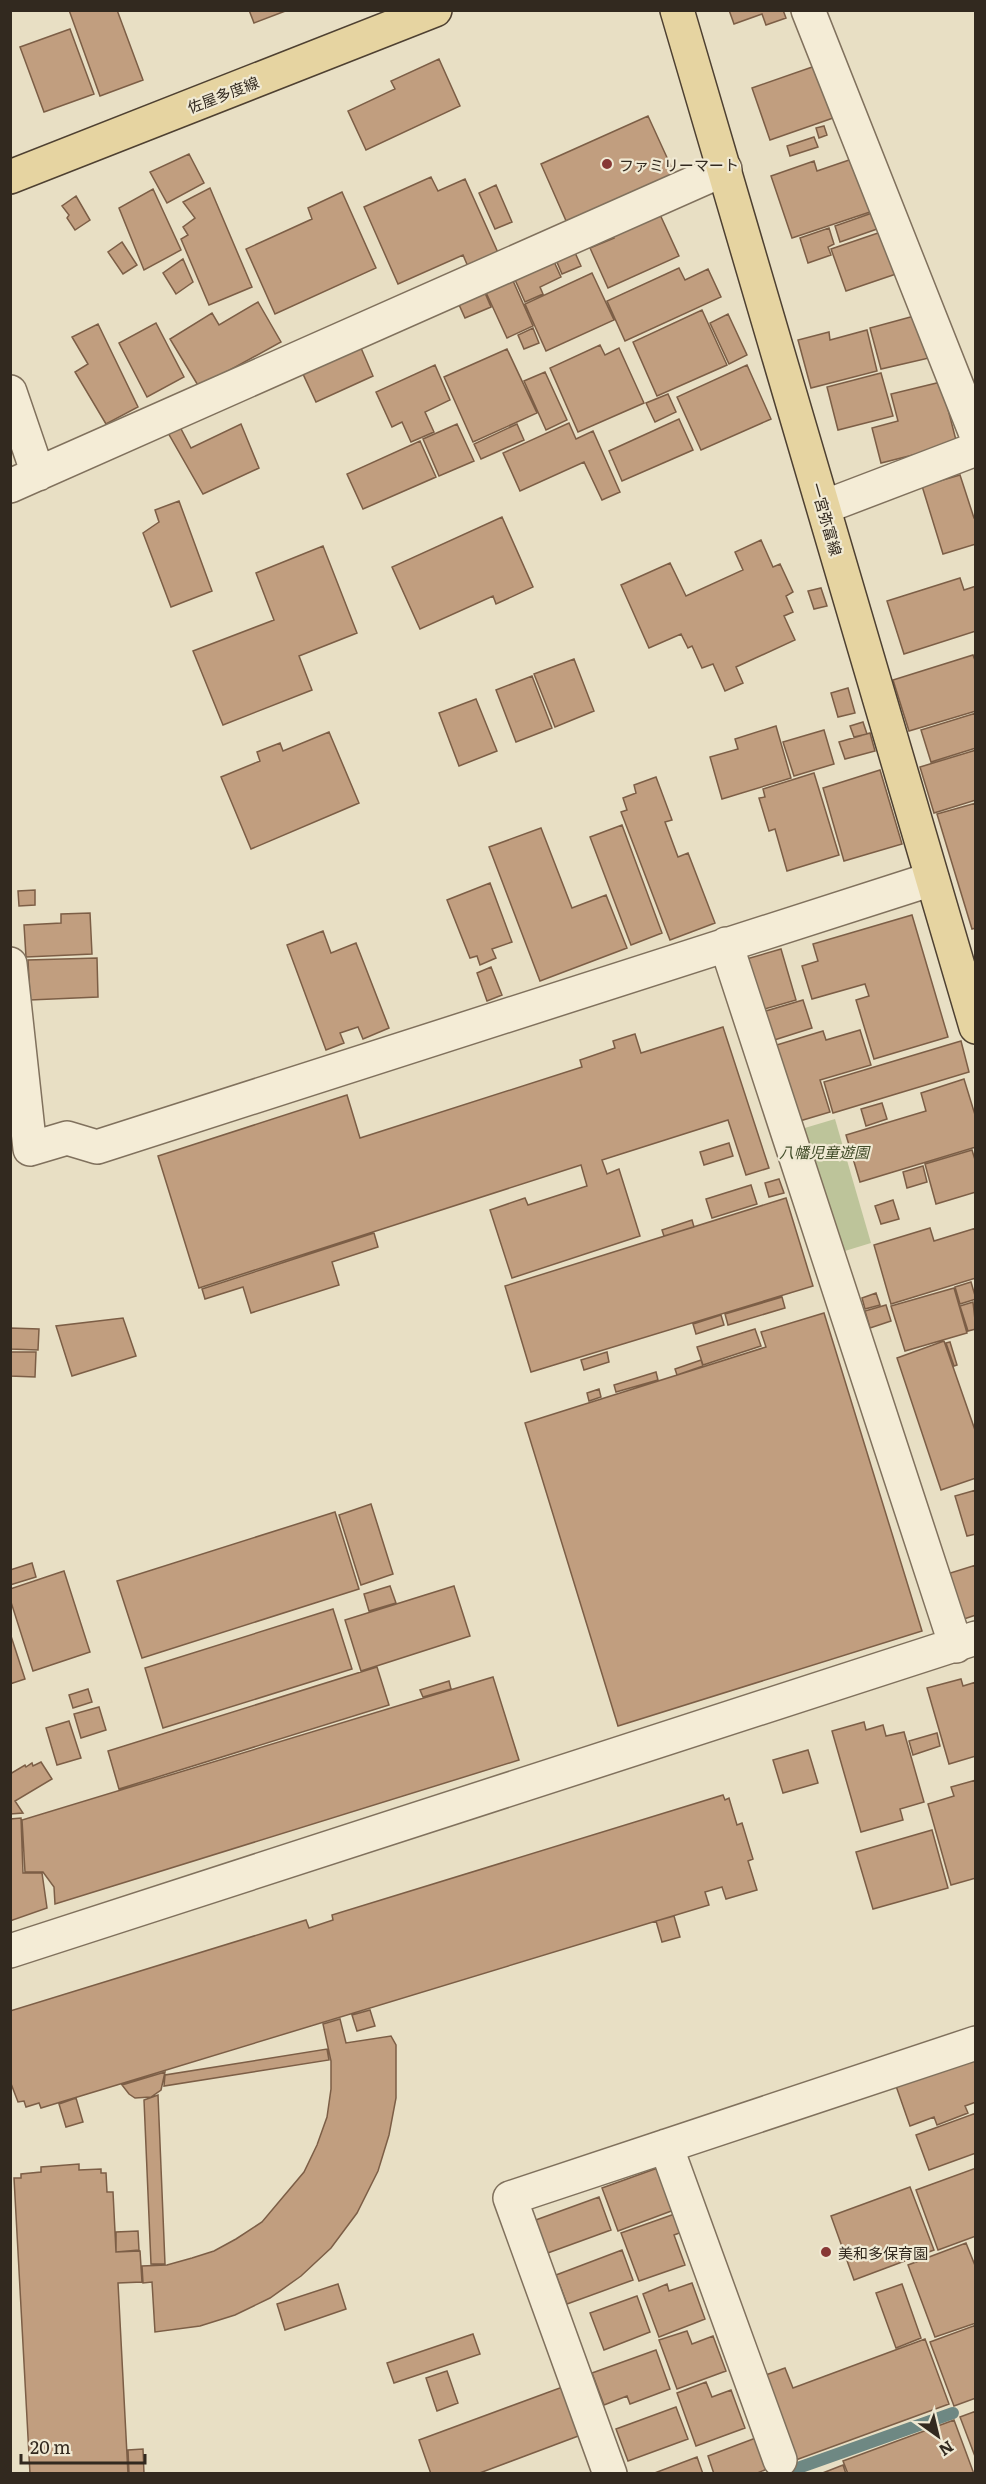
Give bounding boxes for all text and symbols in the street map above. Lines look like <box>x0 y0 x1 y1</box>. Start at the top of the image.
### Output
street label: 佐屋多度線 <box>184 70 262 118</box>
place label: ファミリーマート <box>619 153 739 176</box>
marker: ファミリーマート <box>600 157 614 171</box>
street label: 一宮弥富線 <box>806 480 848 558</box>
park label: 八幡児童遊園 <box>779 1140 871 1163</box>
place label: 美和多保育園 <box>838 2241 928 2264</box>
marker: 美和多保育園 <box>819 2245 833 2259</box>
north arrow <box>908 2406 968 2466</box>
scale bar <box>21 2427 146 2465</box>
text: 20 m <box>30 2433 71 2460</box>
text: N <box>935 2436 959 2463</box>

